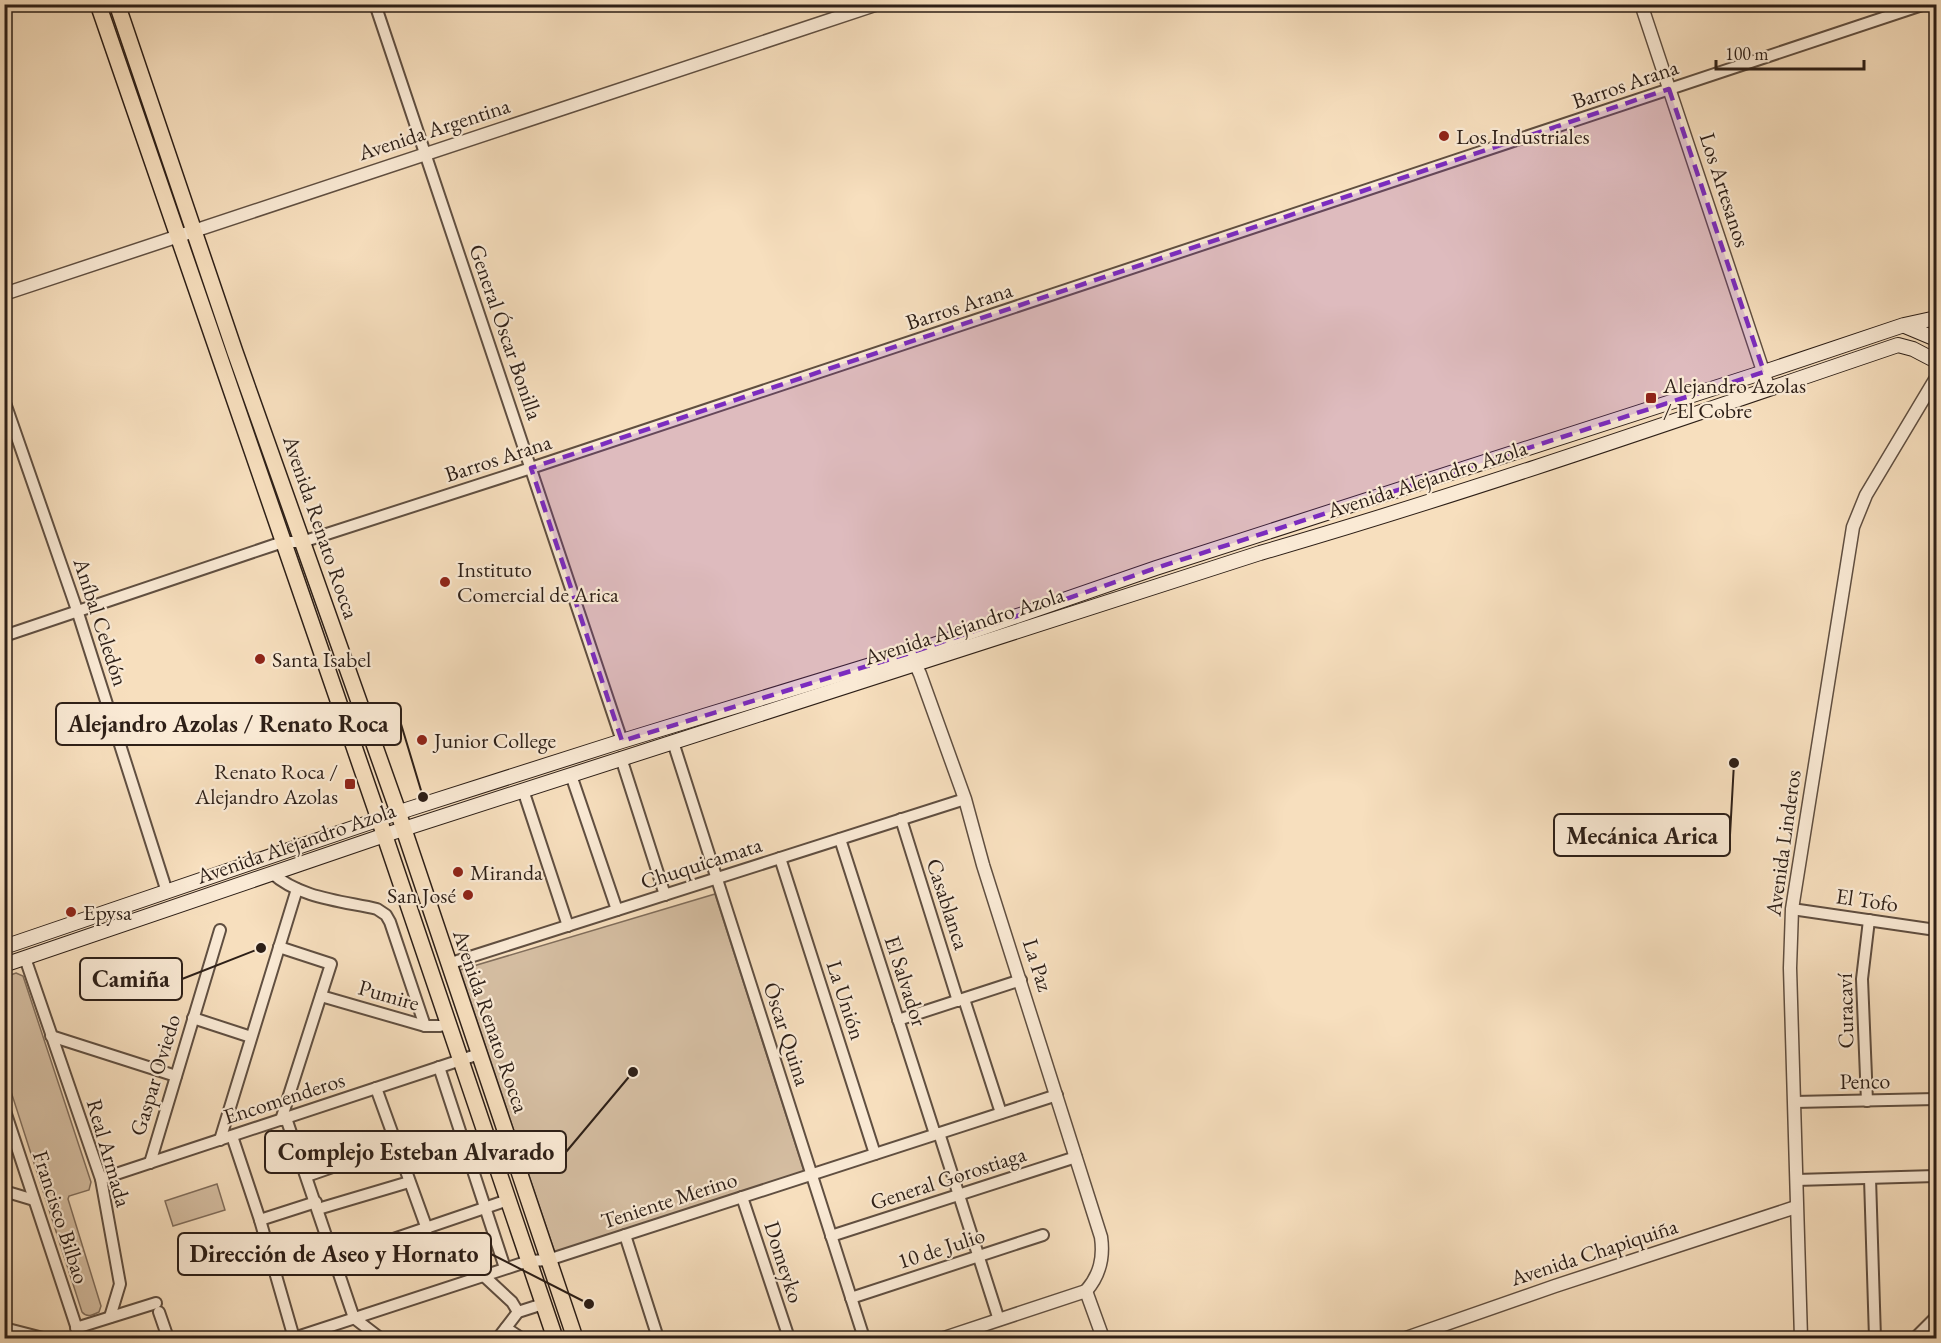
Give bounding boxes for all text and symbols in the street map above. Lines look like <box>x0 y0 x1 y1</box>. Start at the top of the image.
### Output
scale bar <box>1716 33 1864 71</box>
text: 100 m <box>1725 42 1769 65</box>
street label: Barros Arana <box>1568 52 1682 116</box>
street label: Avenida Argentina <box>354 91 514 167</box>
place label: Los Industriales <box>1456 122 1590 151</box>
marker: Los Industriales <box>1437 129 1451 143</box>
street label: Los Artesanos <box>1693 129 1757 251</box>
street label: General Óscar Bonilla <box>462 240 550 424</box>
street label: Barros Arana <box>902 275 1016 337</box>
place label: Alejandro Azolas / El Cobre <box>1662 371 1806 425</box>
marker: Alejandro Azolas / El Cobre <box>1644 391 1658 405</box>
street label: Barros Arana <box>441 427 555 489</box>
street label: Avenida Renato Rocca <box>276 431 366 623</box>
street label: Avenida Alejandro Azola <box>1322 433 1531 525</box>
street label: Aníbal Celedón <box>66 553 135 690</box>
place label: Instituto Comercial de Arica <box>457 555 619 609</box>
marker: Instituto Comercial de Arica <box>438 575 452 589</box>
street label: Avenida Alejandro Azola <box>859 580 1068 672</box>
place label: Santa Isabel <box>272 645 371 674</box>
marker: Santa Isabel <box>253 652 267 666</box>
callout: Alejandro Azolas / Renato Roca <box>56 703 401 745</box>
text: Alejandro Azolas / Renato Roca <box>67 708 389 740</box>
place label: Junior College <box>432 726 557 755</box>
marker: Junior College <box>415 733 429 747</box>
place label: Renato Roca / Alejandro Azolas <box>194 757 338 811</box>
street label: Avenida Linderos <box>1758 768 1808 919</box>
marker: Renato Roca / Alejandro Azolas <box>343 777 357 791</box>
street label: Avenida Alejandro Azola <box>192 795 400 891</box>
callout: Mecánica Arica <box>1554 814 1730 856</box>
text: Mecánica Arica <box>1566 820 1719 851</box>
street label: Chuquicamata <box>637 830 766 896</box>
street label: Casablanca <box>920 855 976 954</box>
place label: Miranda <box>470 858 543 887</box>
marker: Miranda <box>451 865 465 879</box>
place label: San José <box>387 881 456 910</box>
street label: El Tofo <box>1834 881 1900 919</box>
marker: San José <box>461 888 475 902</box>
place label: Epysa <box>83 898 132 927</box>
marker: Epysa <box>64 905 78 919</box>
street label: Avenida Renato Rocca <box>446 925 536 1117</box>
street label: El Salvador <box>878 932 934 1031</box>
street label: La Paz <box>1016 935 1060 996</box>
street label: La Unión <box>820 957 873 1044</box>
callout: Camiña <box>80 958 182 1000</box>
text: Camiña <box>92 963 170 994</box>
street label: Pumire <box>355 972 423 1018</box>
street label: Curacaví <box>1830 972 1860 1049</box>
street label: Óscar Quina <box>757 979 817 1090</box>
street label: Gaspar Oviedo <box>123 1011 187 1139</box>
street label: Encomenderos <box>220 1065 348 1131</box>
street label: Penco <box>1839 1066 1891 1096</box>
street label: Real Armada <box>80 1096 138 1211</box>
callout: Complejo Esteban Alvarado <box>265 1131 566 1173</box>
text: Complejo Esteban Alvarado <box>278 1136 554 1168</box>
street label: General Gorostiaga <box>866 1139 1030 1217</box>
street label: Francisco Bilbao <box>26 1147 96 1287</box>
street label: Teniente Merino <box>597 1164 741 1236</box>
street label: Avenida Chapiquiña <box>1506 1211 1681 1293</box>
street label: Domeyko <box>757 1218 811 1307</box>
street label: 10 de Julio <box>894 1220 989 1276</box>
callout: Dirección de Aseo y Hornato <box>178 1233 491 1275</box>
text: Dirección de Aseo y Hornato <box>190 1238 479 1270</box>

